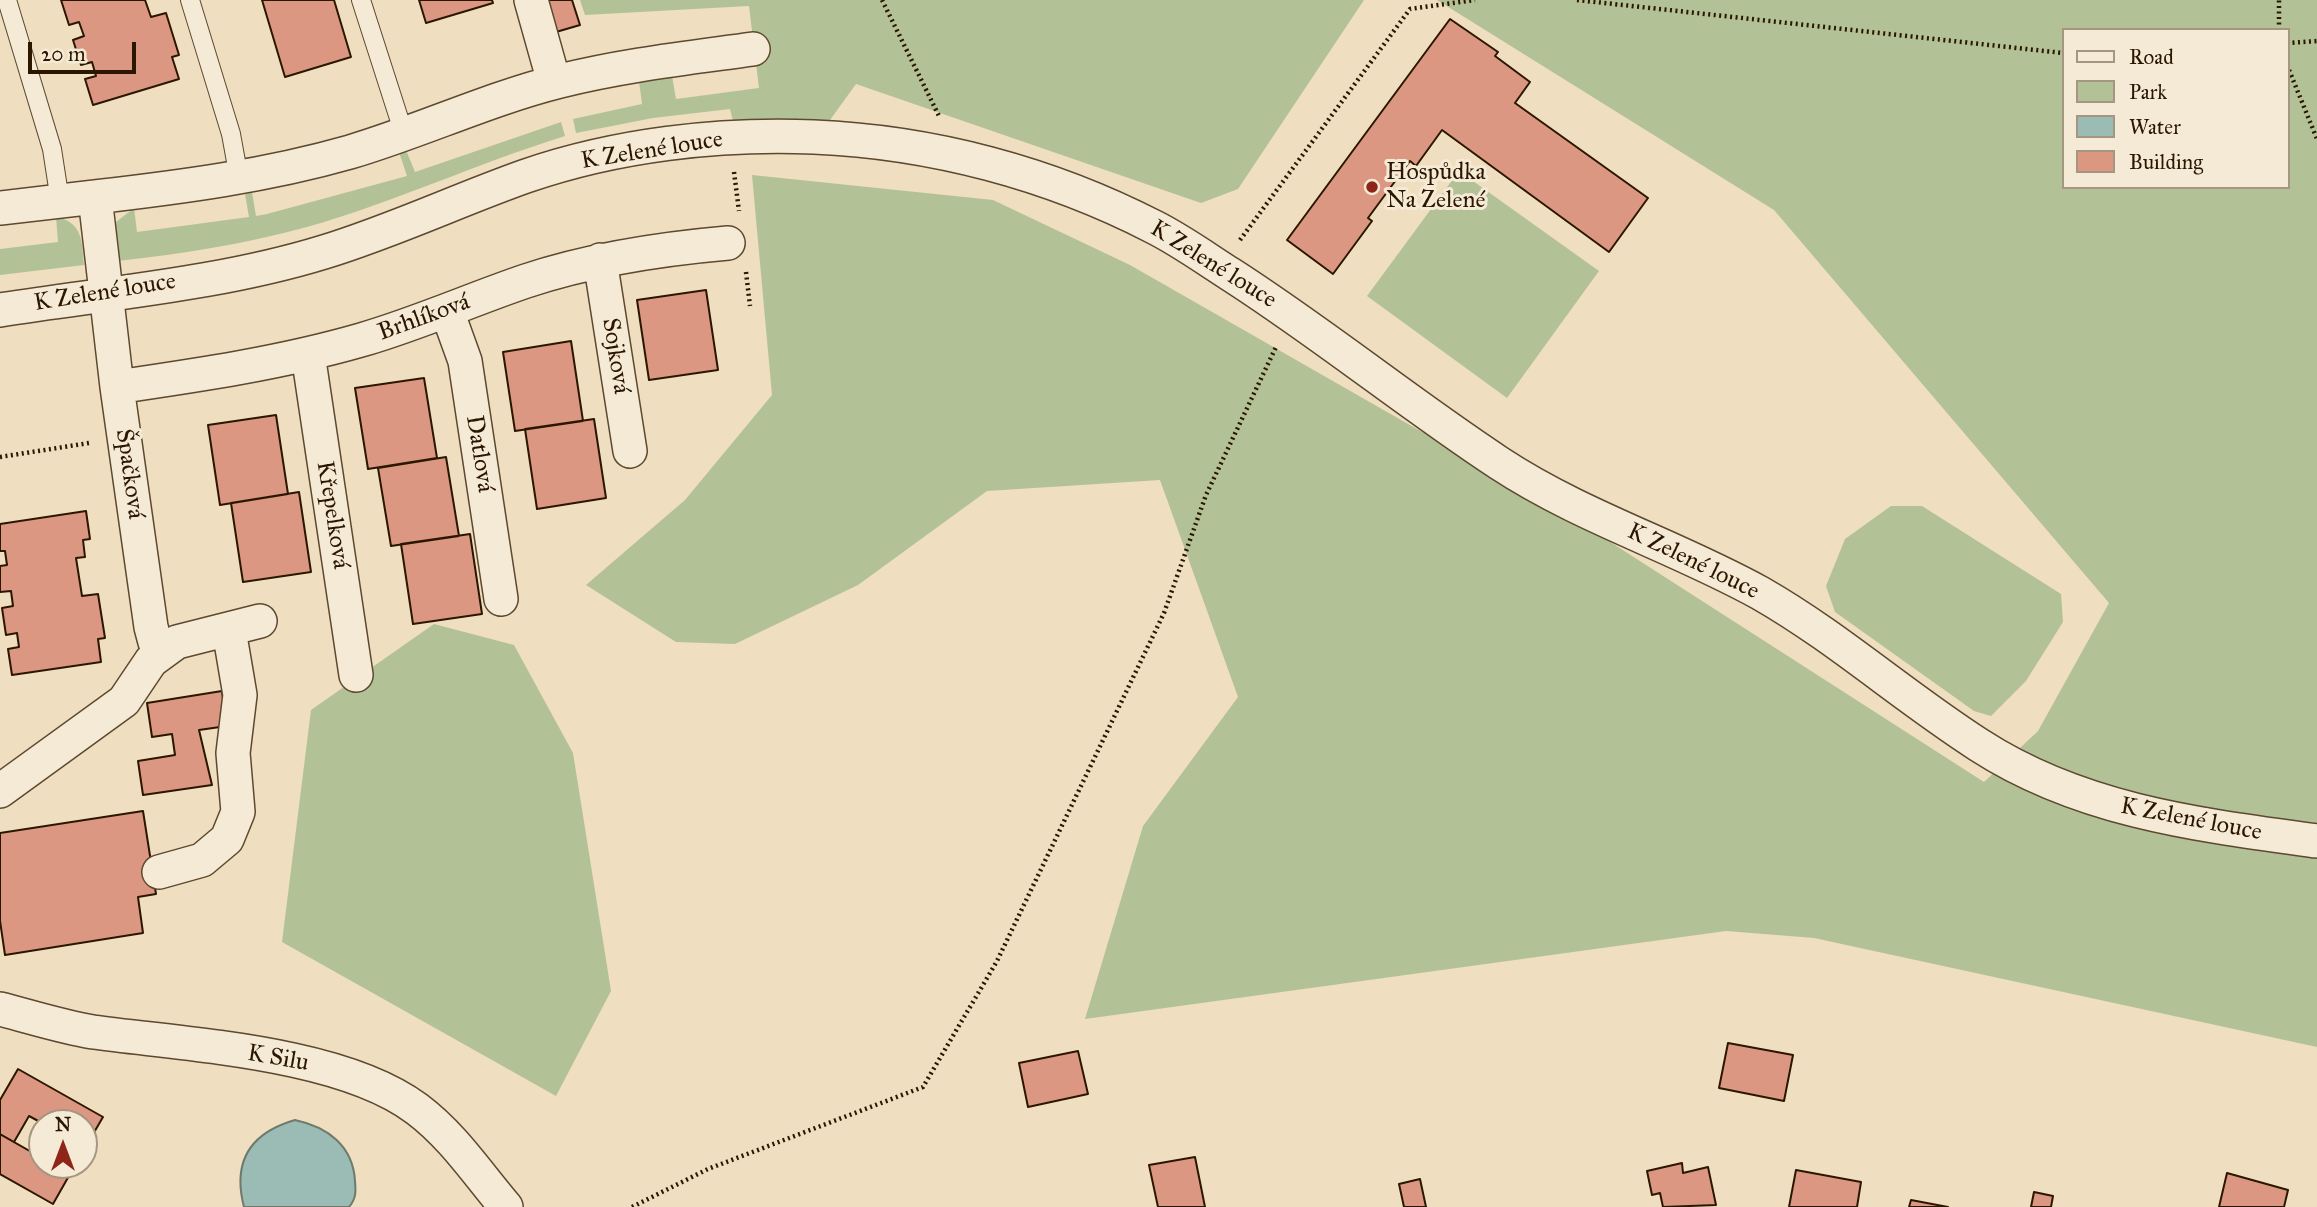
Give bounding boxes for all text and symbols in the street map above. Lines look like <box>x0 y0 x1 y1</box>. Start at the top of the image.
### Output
scale bar <box>32 28 140 72</box>
legend <box>2062 28 2289 189</box>
text: 20 m <box>41 41 86 67</box>
text: Road <box>2129 44 2174 70</box>
text: Park <box>2129 79 2167 105</box>
text: Water <box>2129 114 2181 140</box>
street label: K Zelené louce <box>579 126 725 176</box>
text: Building <box>2129 149 2203 175</box>
place label: Hospůdka Na Zelené <box>1386 159 1486 215</box>
marker: Hospůdka Na Zelené <box>1364 179 1380 195</box>
street label: K Zelené louce <box>1145 215 1281 315</box>
street label: K Zelené louce <box>32 268 178 318</box>
street label: Brhlíková <box>374 288 474 348</box>
street label: Sojková <box>595 316 635 396</box>
street label: Datlová <box>459 413 499 495</box>
street label: Špačková <box>108 427 150 521</box>
street label: Křepelková <box>309 459 355 571</box>
street label: K Zelené louce <box>1622 518 1764 606</box>
street label: K Zelené louce <box>2118 792 2264 848</box>
street label: K Silu <box>245 1039 311 1079</box>
north arrow <box>28 1109 98 1179</box>
text: N <box>55 1113 71 1136</box>

